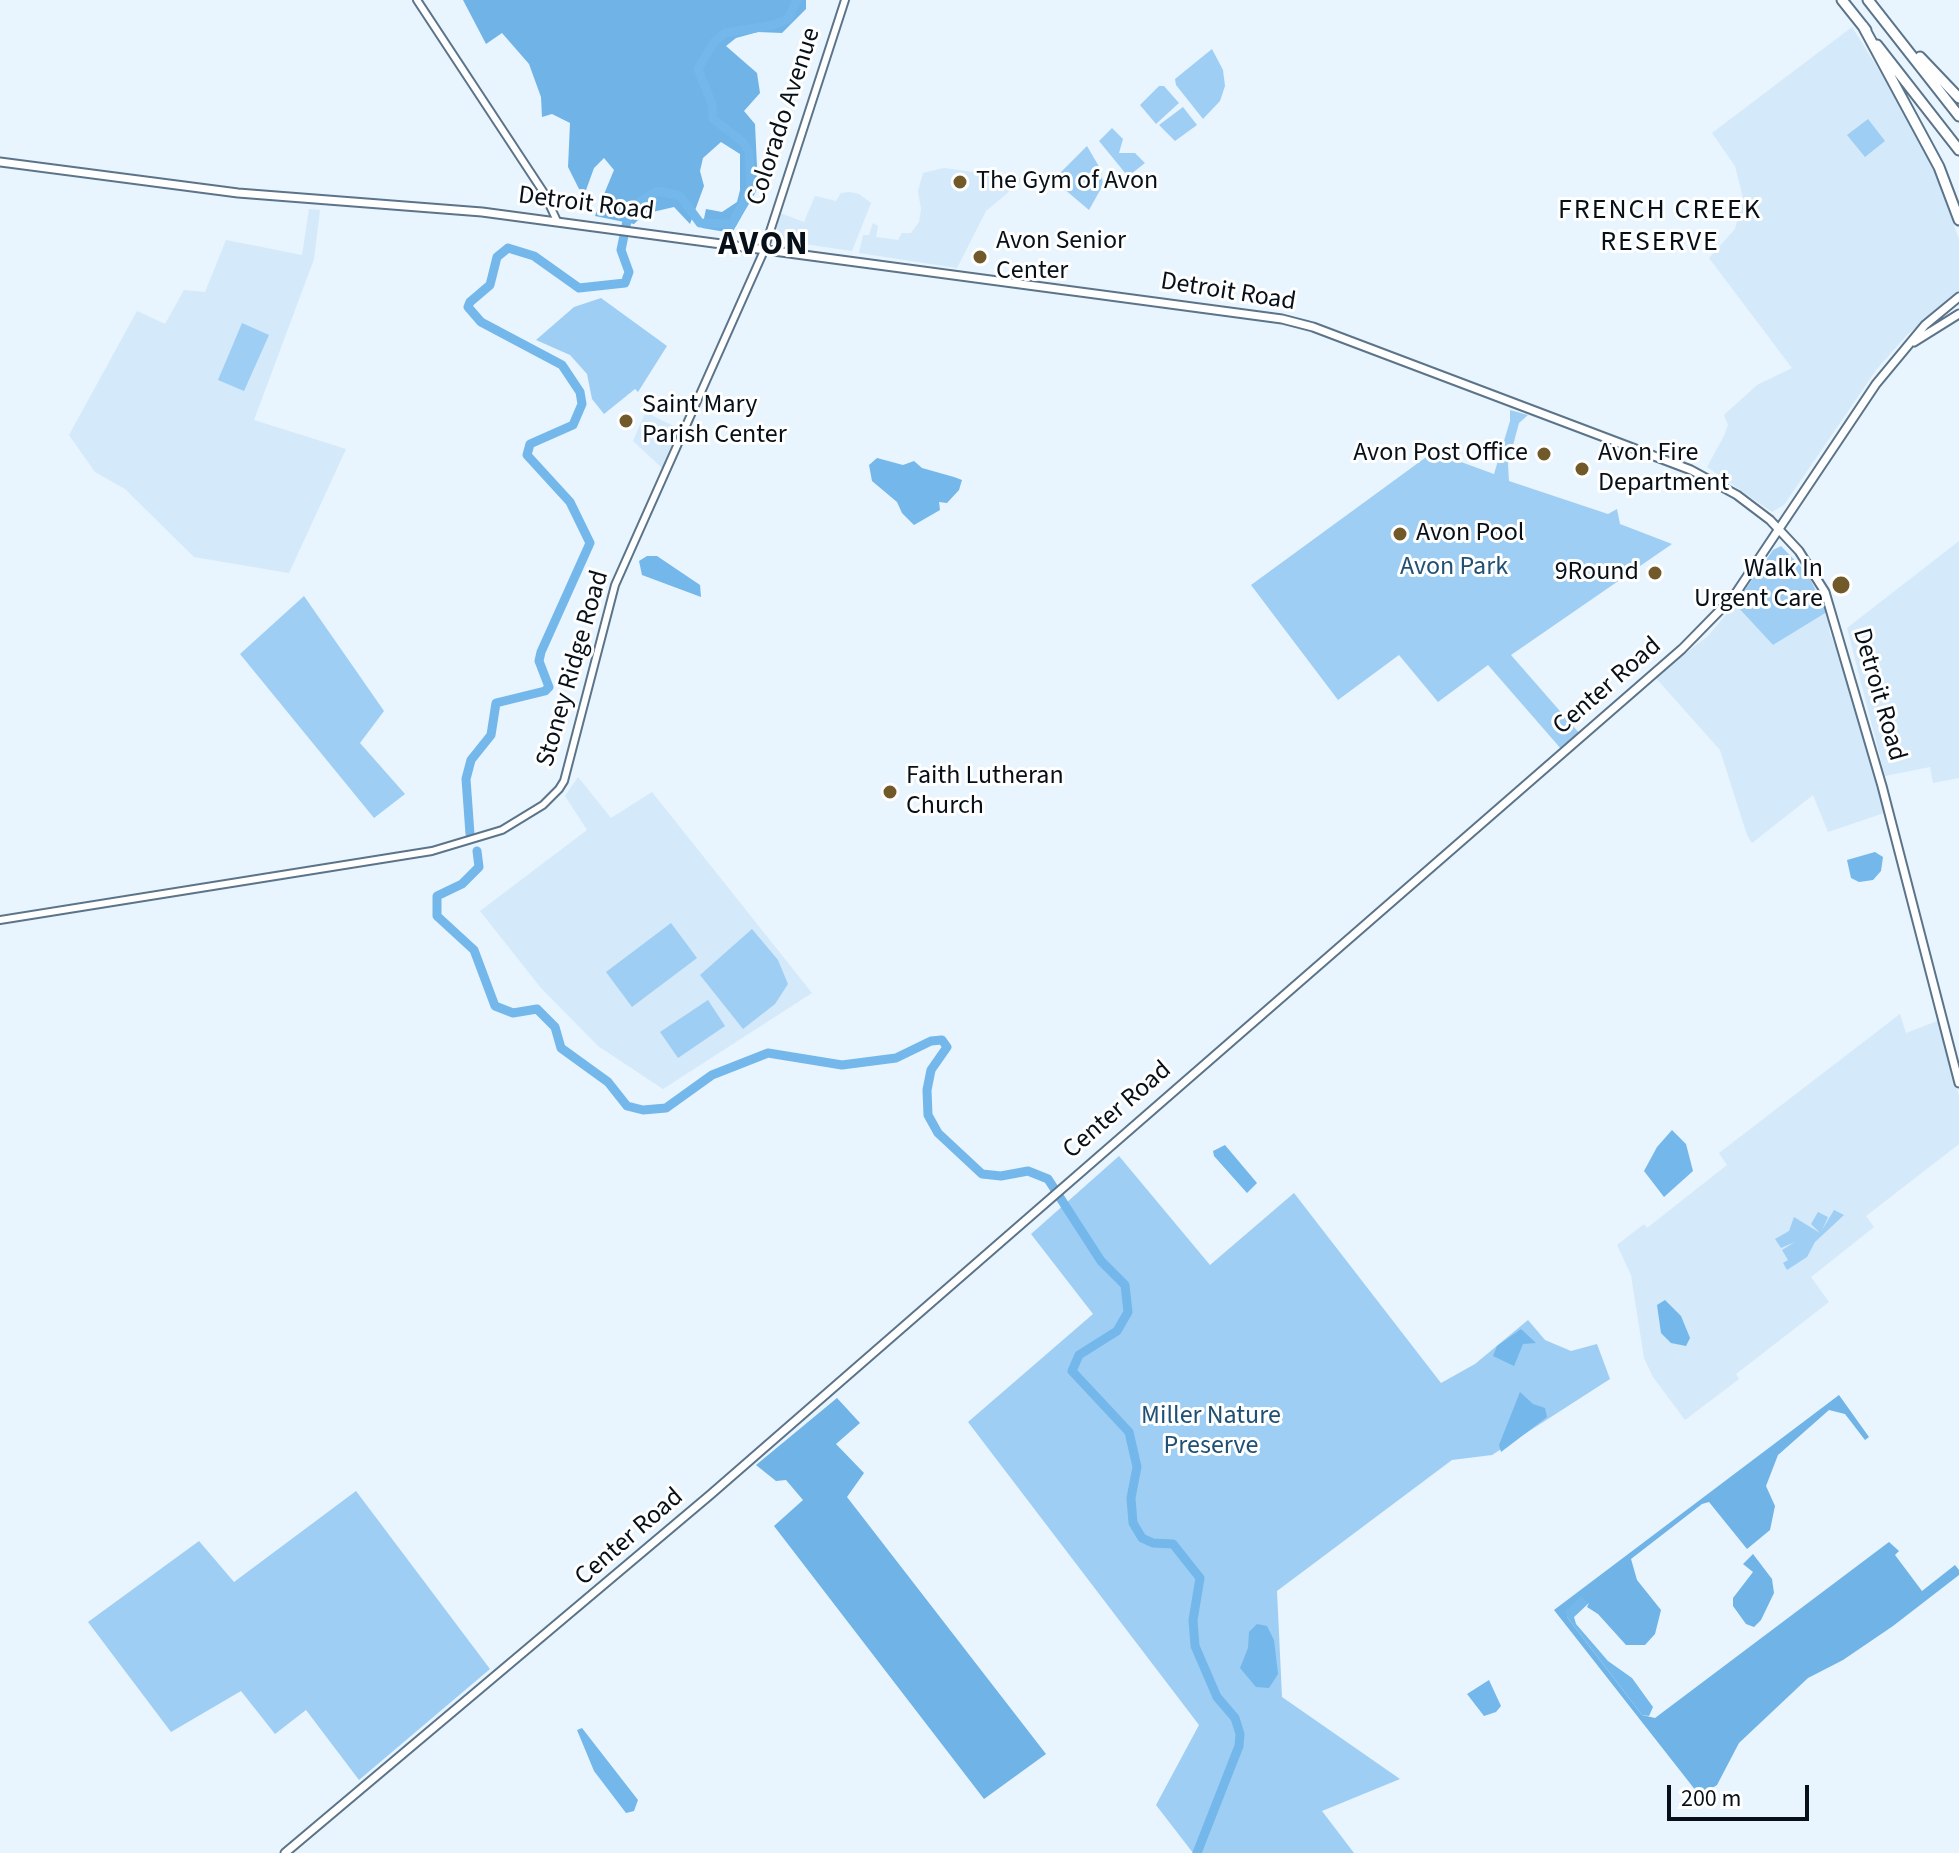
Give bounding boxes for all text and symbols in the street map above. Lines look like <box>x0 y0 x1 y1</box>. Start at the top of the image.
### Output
street label: Colorado Avenue <box>742 24 828 210</box>
place label: The Gym of Avon <box>976 166 1158 198</box>
marker: The Gym of Avon <box>951 173 969 191</box>
street label: Detroit Road <box>516 181 656 229</box>
district label: FRENCH CREEK RESERVE <box>1558 195 1762 261</box>
place label: Avon Senior Center <box>996 226 1126 288</box>
district label: AVON <box>718 227 810 267</box>
marker: Avon Senior Center <box>971 248 989 266</box>
street label: Detroit Road <box>1158 267 1298 319</box>
place label: Saint Mary Parish Center <box>642 390 787 452</box>
marker: Saint Mary Parish Center <box>617 412 635 430</box>
place label: Avon Post Office <box>1353 438 1528 470</box>
place label: Avon Fire Department <box>1598 438 1729 500</box>
marker: Avon Post Office <box>1535 445 1553 463</box>
marker: Avon Fire Department <box>1573 460 1591 478</box>
place label: Avon Pool <box>1416 518 1524 550</box>
marker: Avon Pool <box>1391 525 1409 543</box>
park label: Avon Park <box>1400 552 1508 584</box>
place label: Walk In Urgent Care <box>1694 554 1823 616</box>
place label: 9Round <box>1555 557 1639 589</box>
marker: 9Round <box>1646 564 1664 582</box>
street label: Stoney Ridge Road <box>531 567 617 771</box>
marker: Walk In Urgent Care <box>1830 574 1852 596</box>
street label: Detroit Road <box>1844 625 1912 765</box>
street label: Center Road <box>1547 631 1669 743</box>
place label: Faith Lutheran Church <box>906 761 1064 822</box>
marker: Faith Lutheran Church <box>881 783 899 801</box>
street label: Center Road <box>1057 1055 1179 1167</box>
park label: Miller Nature Preserve <box>1141 1401 1281 1462</box>
street label: Center Road <box>569 1482 691 1594</box>
scale bar <box>1671 1769 1813 1819</box>
text: 200 m <box>1681 1781 1741 1816</box>

